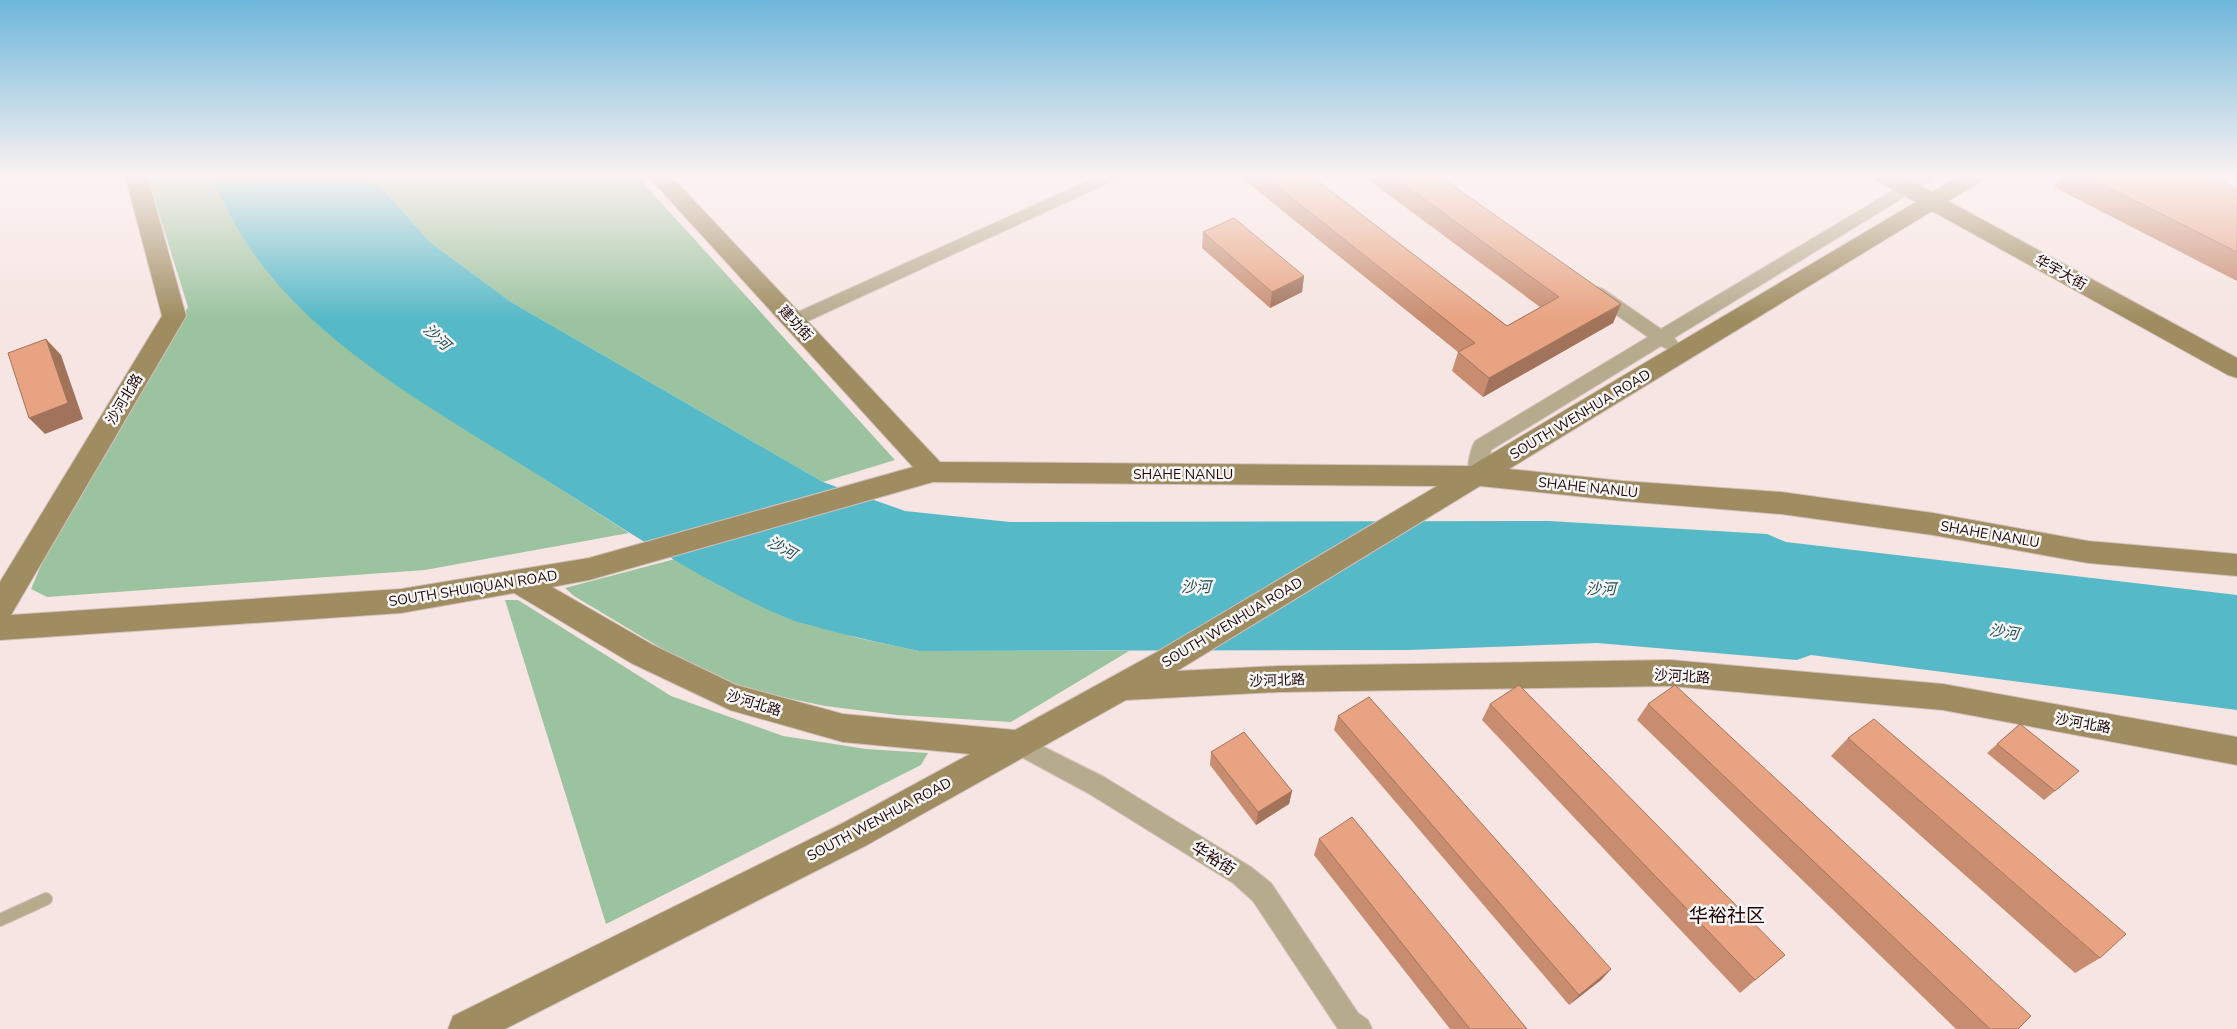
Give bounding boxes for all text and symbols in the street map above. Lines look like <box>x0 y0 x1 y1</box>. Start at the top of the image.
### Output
street label: 华宇大街 <box>2032 251 2090 294</box>
street label: 建功街 <box>774 302 817 345</box>
water label: 沙河 <box>419 319 457 357</box>
street label: SOUTH WENHUA ROAD <box>1506 365 1654 464</box>
street label: 沙河北路 <box>102 370 147 428</box>
street label: SHAHE NANLU <box>1133 465 1233 484</box>
street label: SHAHE NANLU <box>1537 473 1639 502</box>
street label: SHAHE NANLU <box>1939 516 2041 553</box>
water label: 沙河 <box>764 532 803 565</box>
street label: SOUTH SHUIQUAN ROAD <box>387 566 559 611</box>
street label: SOUTH WENHUA ROAD <box>1158 573 1306 672</box>
water label: 沙河 <box>1181 577 1214 597</box>
water label: 沙河 <box>1586 579 1619 599</box>
water label: 沙河 <box>1988 620 2023 644</box>
street label: 沙河北路 <box>1654 666 1710 687</box>
street label: 沙河北路 <box>1249 670 1305 691</box>
street label: 沙河北路 <box>724 686 783 721</box>
street label: 沙河北路 <box>2054 709 2112 738</box>
street label: SOUTH WENHUA ROAD <box>804 773 955 866</box>
street label: 华裕街 <box>1187 837 1240 881</box>
district label: 华裕社区 <box>1689 903 1765 929</box>

